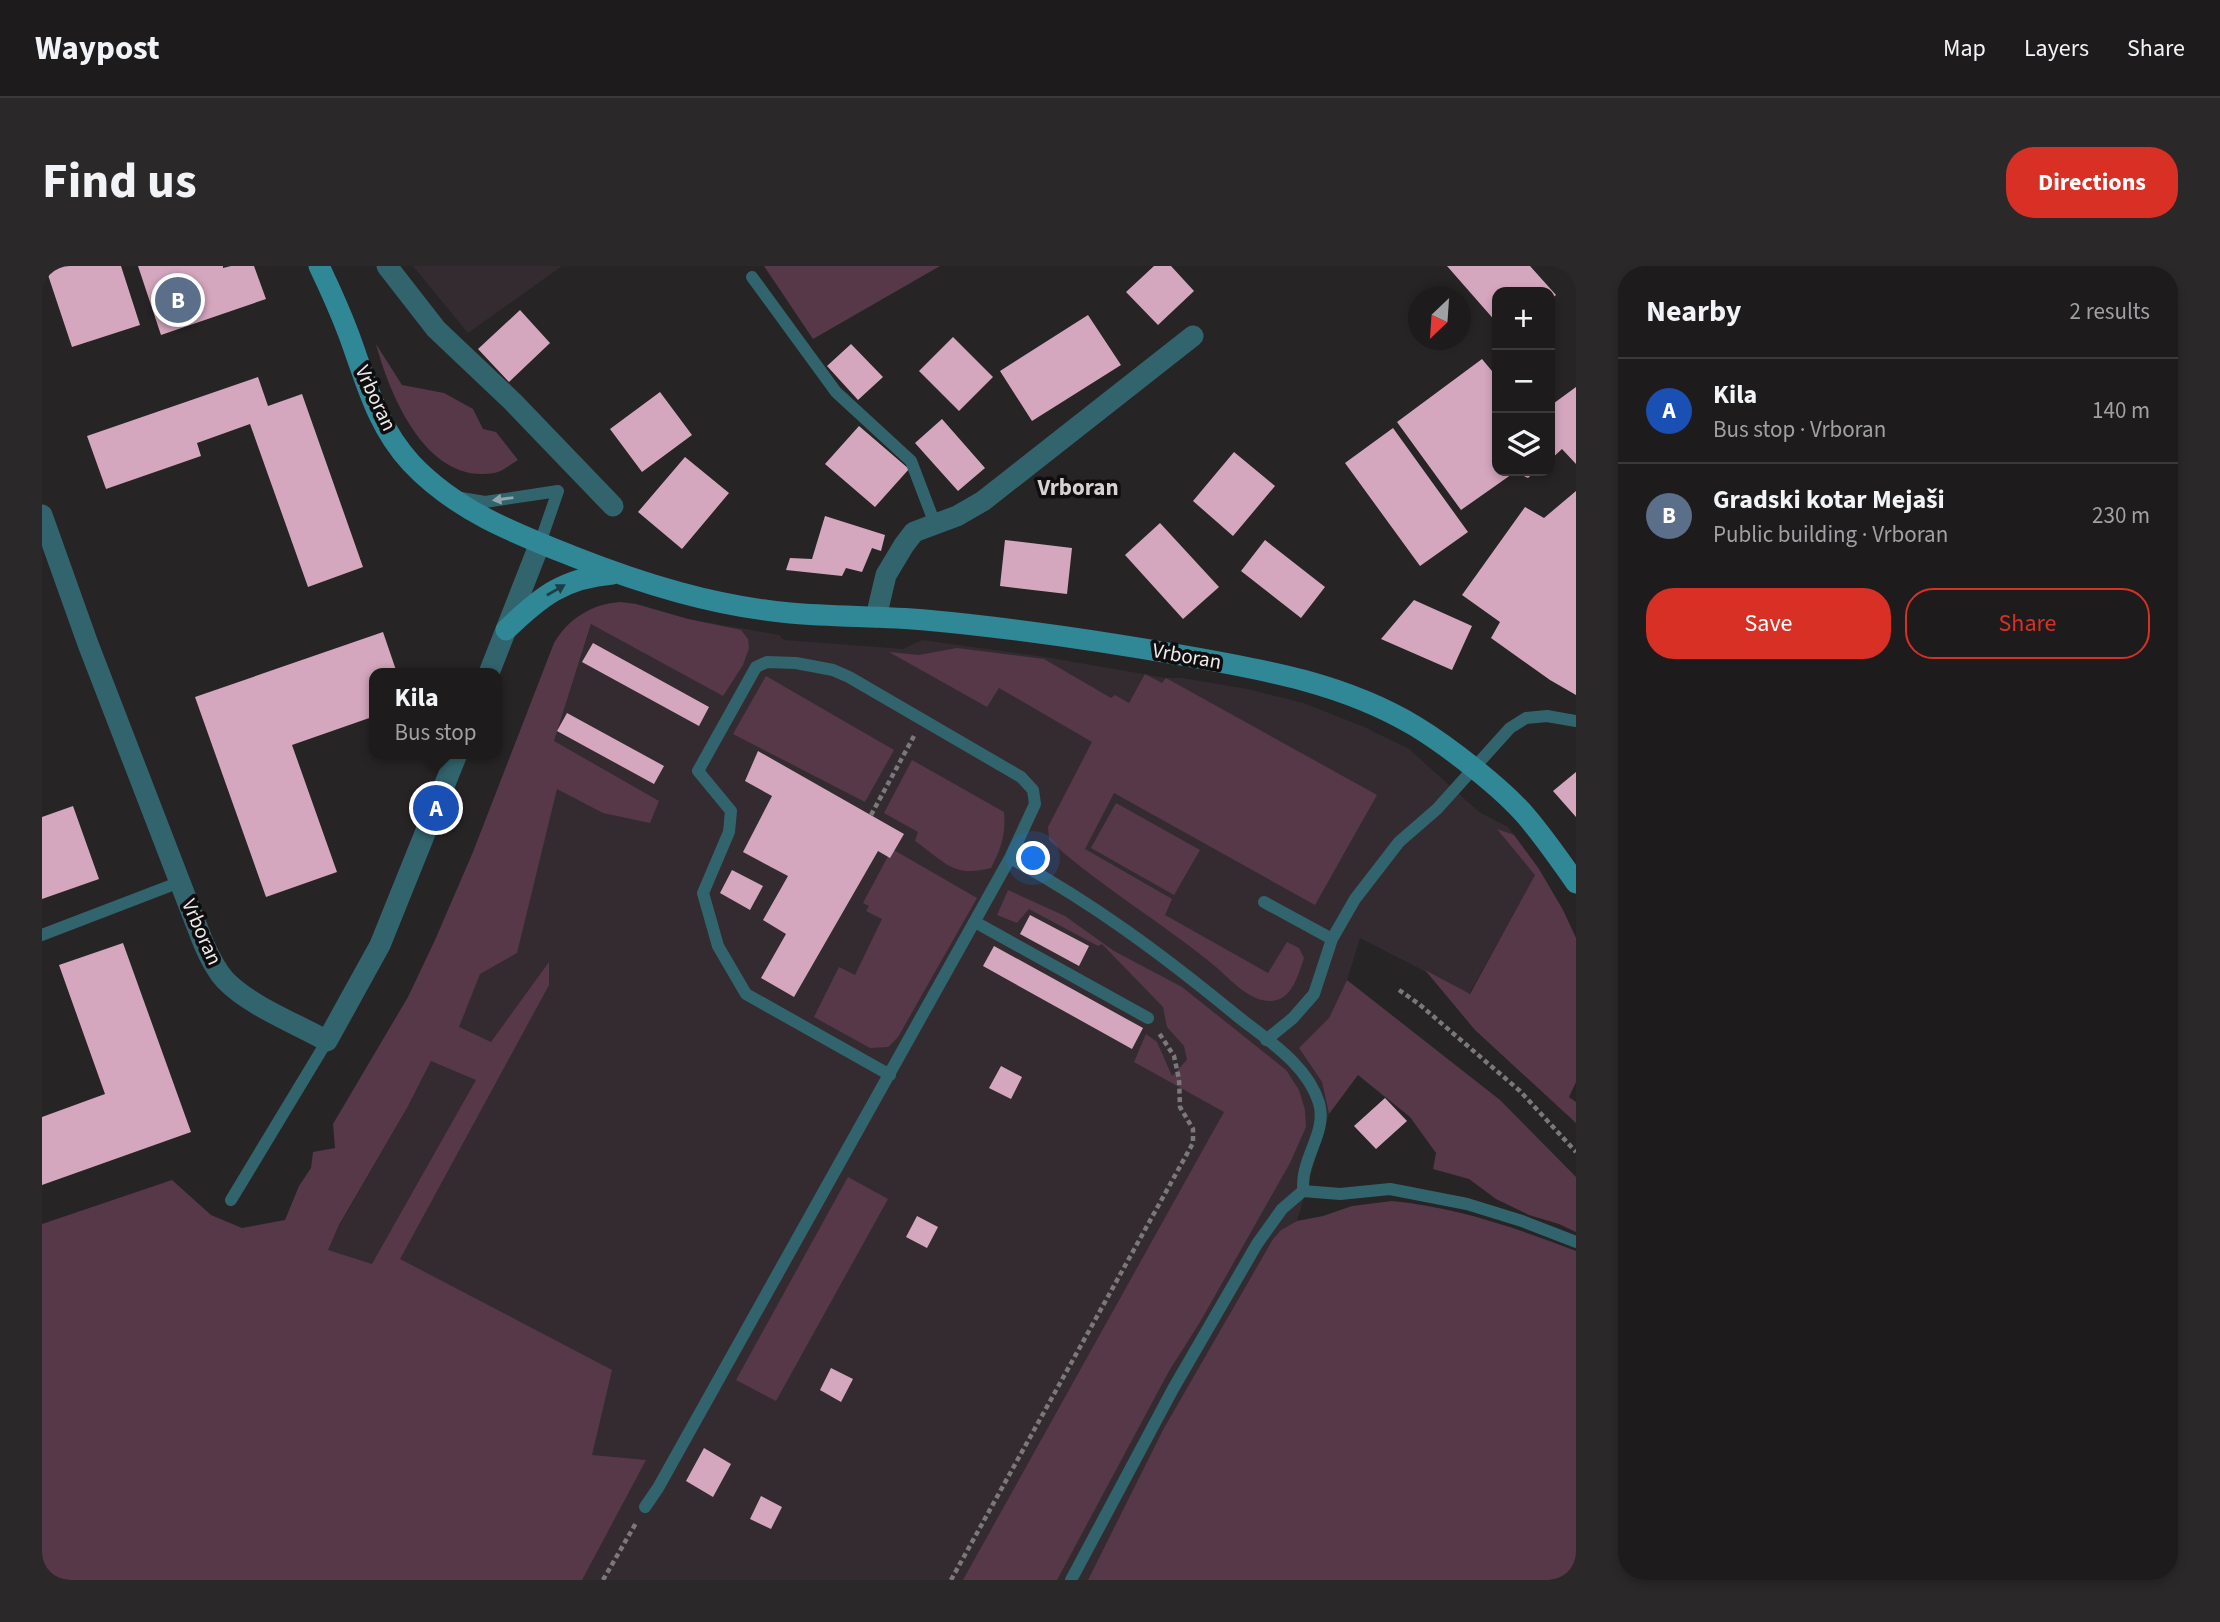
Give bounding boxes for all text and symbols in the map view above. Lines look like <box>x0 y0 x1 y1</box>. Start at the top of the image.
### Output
text: Waypost <box>35 25 160 72</box>
text: Map <box>1943 31 1986 66</box>
text: Layers <box>2024 31 2089 66</box>
text: Share <box>2127 31 2185 66</box>
text: Find us <box>42 147 197 217</box>
button: Directions <box>2006 147 2178 218</box>
pin: B <box>155 274 201 326</box>
north arrow <box>1408 287 1471 350</box>
map controls <box>1492 287 1555 476</box>
button: + <box>1492 287 1555 350</box>
text: Nearby <box>1646 290 1741 333</box>
text: 2 results <box>2070 295 2150 328</box>
button: − <box>1492 350 1555 413</box>
street label: Vrboran <box>348 360 404 436</box>
text: Kila <box>1713 376 1757 413</box>
text: A <box>1662 394 1676 427</box>
text: 140 m <box>2092 394 2150 427</box>
button: layers <box>1492 413 1555 476</box>
text: Bus stop · Vrboran <box>1713 413 1886 446</box>
district label: Vrboran <box>1036 471 1119 504</box>
text: Gradski kotar Mejaši <box>1713 481 1945 518</box>
one-way arrow <box>492 494 514 505</box>
text: B <box>1662 499 1676 532</box>
text: 230 m <box>2092 499 2150 532</box>
text: Public building · Vrboran <box>1713 518 1948 551</box>
one-way arrow <box>546 584 565 596</box>
button: Save <box>1646 588 1891 659</box>
button: Share <box>1905 588 2150 659</box>
street label: Vrboran <box>1150 635 1224 677</box>
popup <box>369 668 502 759</box>
text: Kila <box>394 679 439 716</box>
text: Bus stop <box>394 716 477 749</box>
pin: A <box>413 782 459 834</box>
your location <box>1016 841 1050 875</box>
street label: Vrboran <box>174 894 230 970</box>

